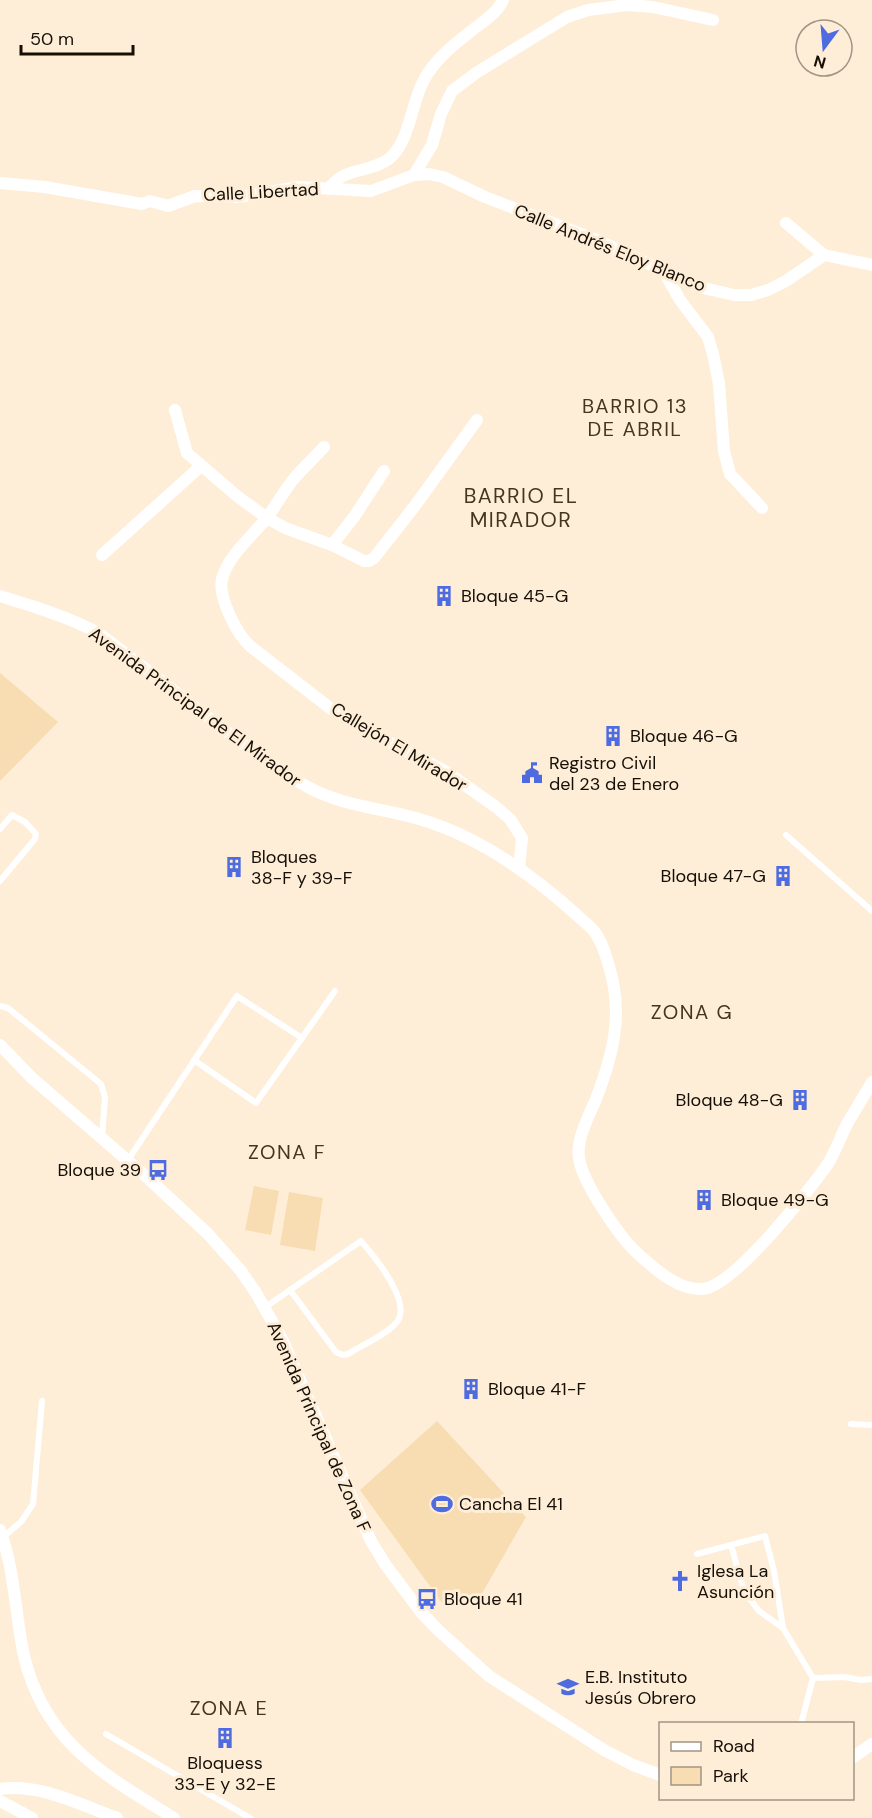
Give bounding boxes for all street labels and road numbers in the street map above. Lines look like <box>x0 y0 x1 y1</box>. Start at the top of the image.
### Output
street label: Calle Libertad <box>203 177 319 207</box>
street label: Calle Andrés Eloy Blanco <box>511 199 709 297</box>
street label: Avenida Principal de El Mirador <box>84 622 306 792</box>
street label: Callejón El Mirador <box>327 697 472 797</box>
street label: Avenida Principal de Zona F <box>262 1318 377 1536</box>

